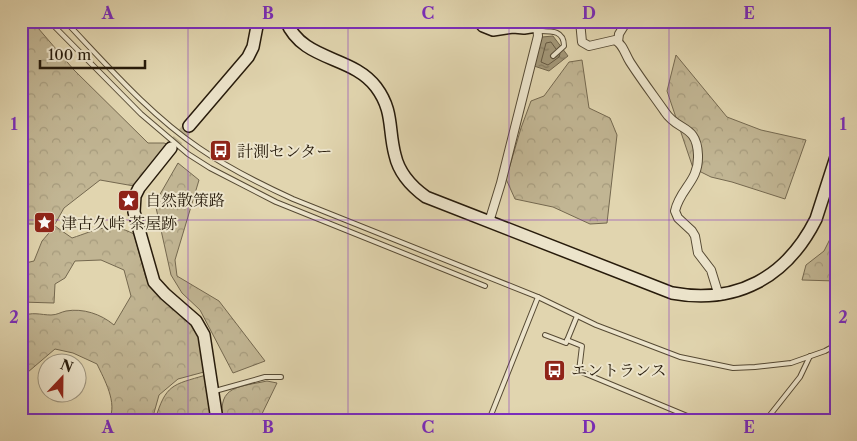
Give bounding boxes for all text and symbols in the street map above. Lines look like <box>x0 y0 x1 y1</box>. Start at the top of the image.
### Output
text: A <box>101 3 115 23</box>
text: B <box>262 3 274 23</box>
text: C <box>422 3 434 23</box>
text: D <box>582 3 596 23</box>
text: E <box>743 3 755 23</box>
scale bar <box>40 38 145 70</box>
text: 100 m <box>48 45 91 64</box>
text: 1 <box>10 114 18 134</box>
text: 1 <box>839 114 847 134</box>
bus stop icon: 計測センター <box>209 139 233 163</box>
place label: 計測センター <box>237 141 332 161</box>
place icon: 自然散策路 <box>117 188 141 212</box>
place label: 自然散策路 <box>145 190 225 210</box>
place icon: 津古久峠 茶屋跡 <box>33 211 57 235</box>
place label: 津古久峠 茶屋跡 <box>61 213 177 233</box>
text: 2 <box>9 307 19 327</box>
text: 2 <box>838 307 848 327</box>
north arrow <box>38 354 88 404</box>
text: N <box>58 355 76 377</box>
bus stop icon: エントランス <box>543 358 567 382</box>
place label: エントランス <box>571 360 667 380</box>
text: A <box>101 417 115 437</box>
text: B <box>262 417 274 437</box>
text: C <box>422 417 434 437</box>
text: D <box>582 417 596 437</box>
text: E <box>743 417 755 437</box>

